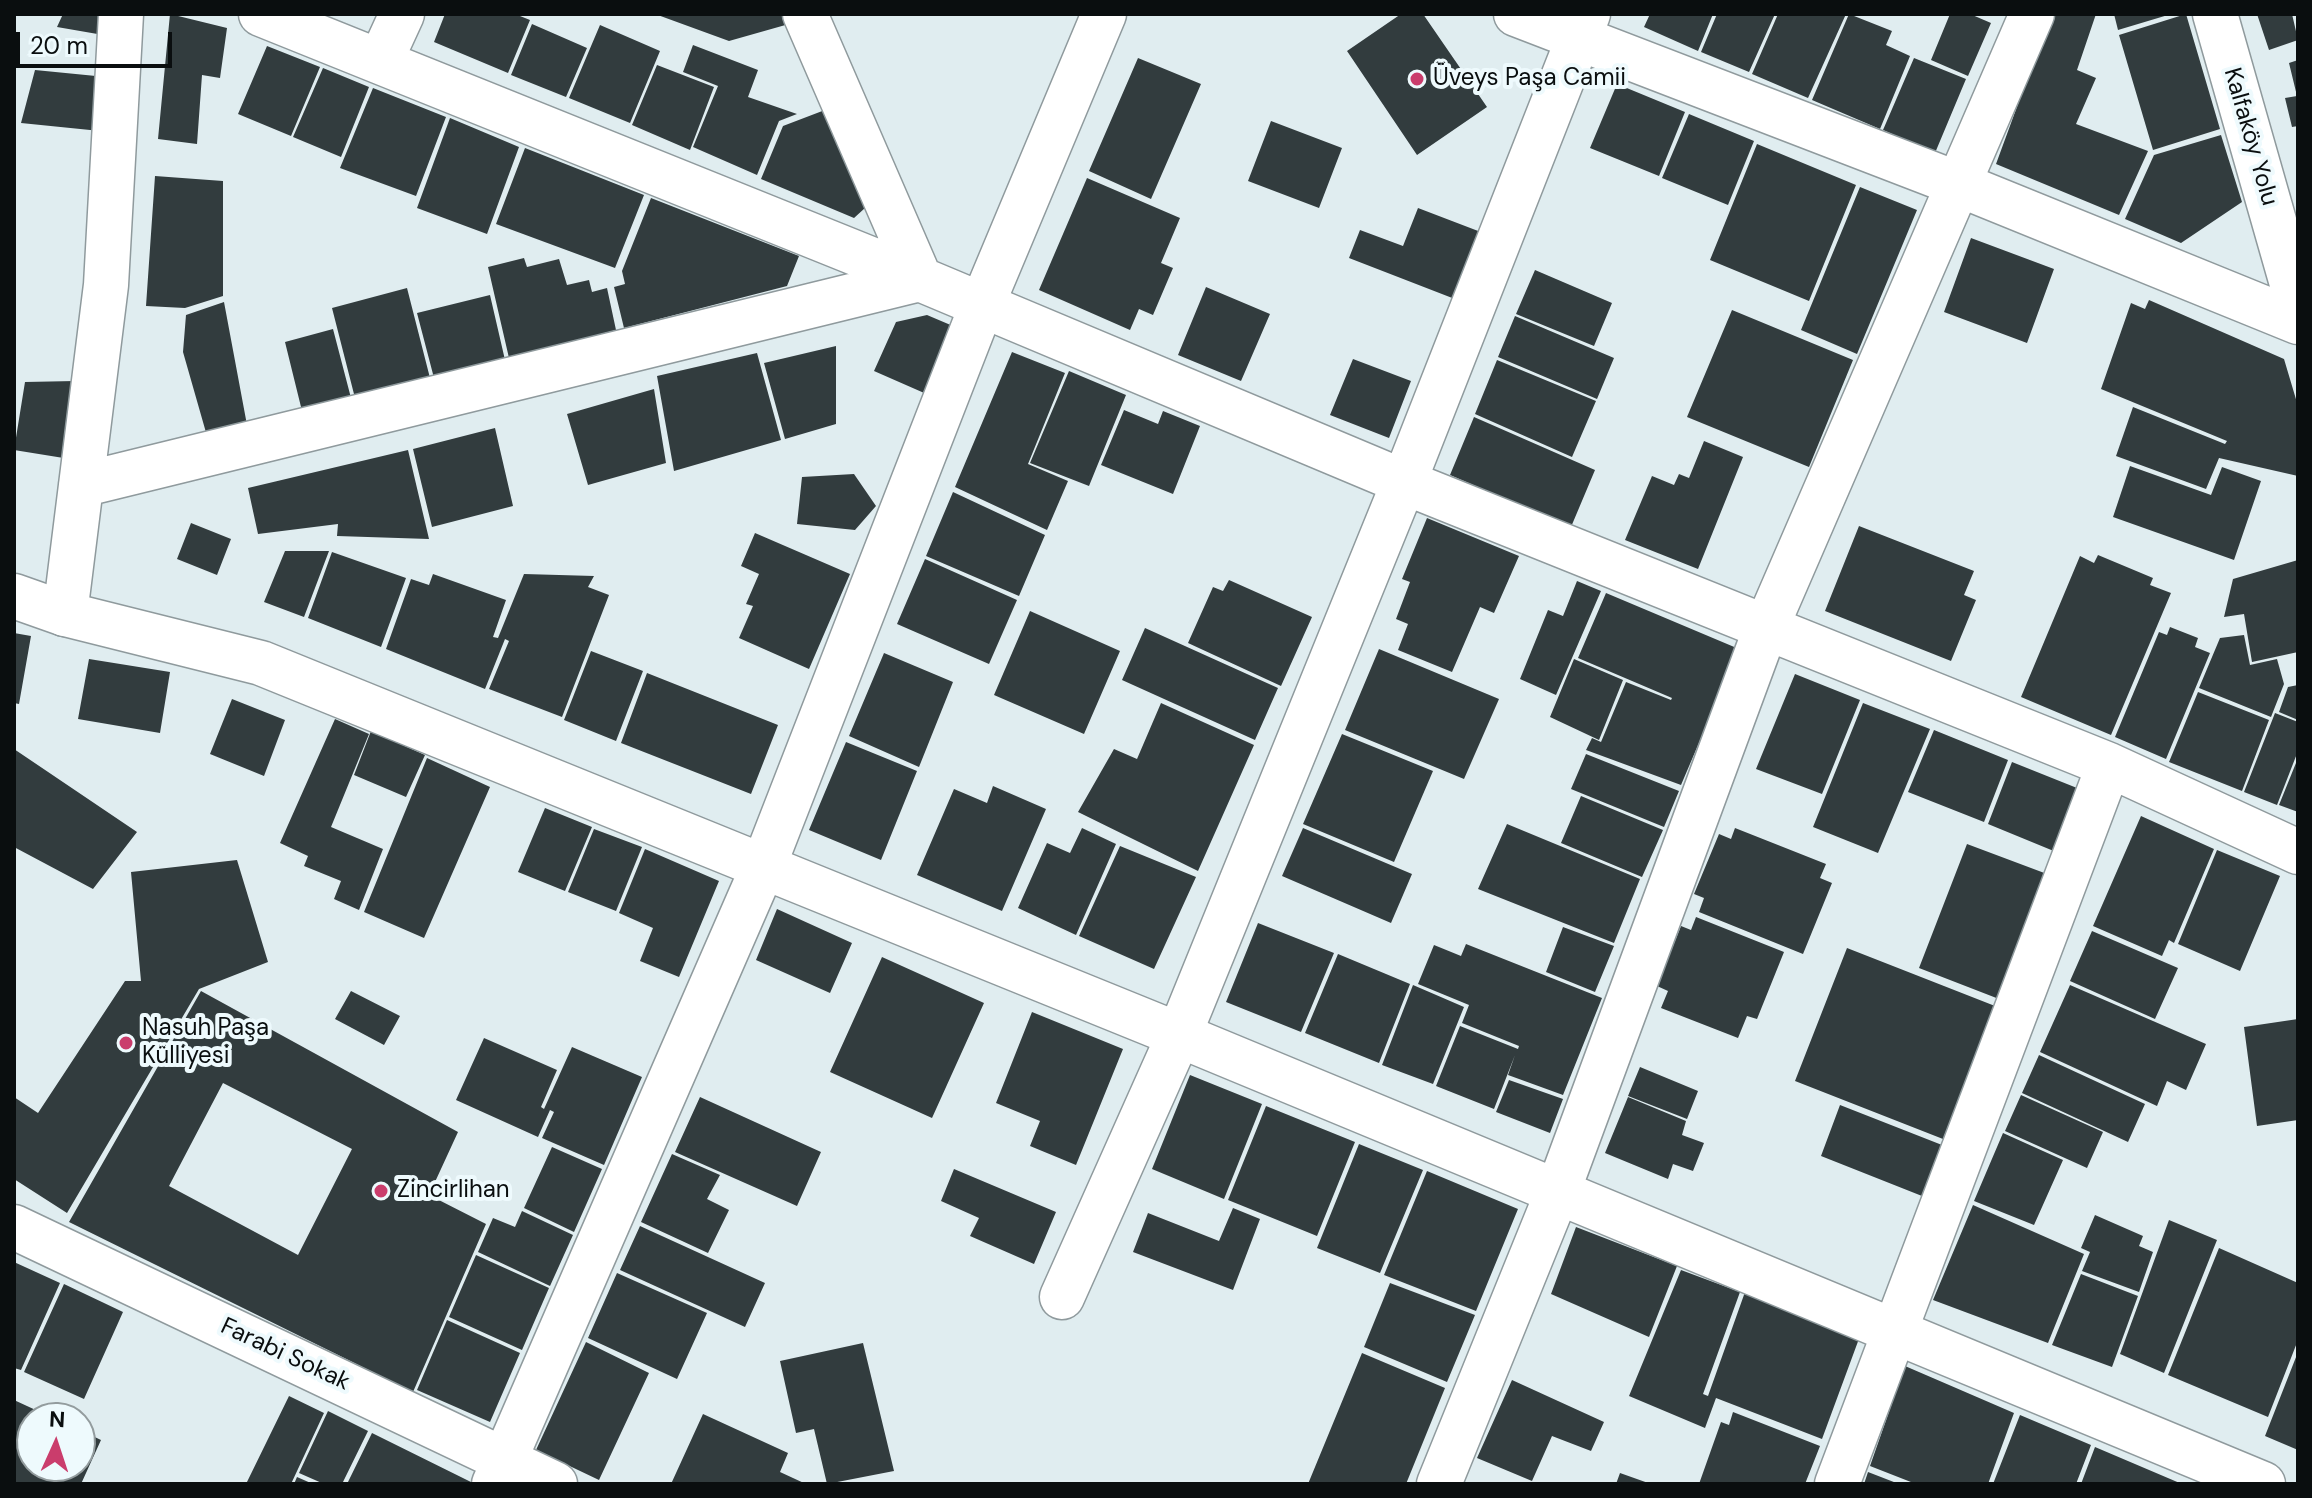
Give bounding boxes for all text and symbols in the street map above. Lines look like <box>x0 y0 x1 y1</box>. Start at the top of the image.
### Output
scale bar <box>20 16 176 66</box>
text: 20 m <box>30 30 88 61</box>
place label: Üveys Paşa Camii <box>1433 65 1626 93</box>
street label: Kalfaköy Yolu <box>2217 65 2283 209</box>
marker: Üveys Paşa Camii <box>1408 70 1426 88</box>
place label: Nasuh Paşa Külliyesi <box>142 1015 269 1071</box>
marker: Nasuh Paşa Külliyesi <box>117 1034 135 1052</box>
place label: Zincirlihan <box>397 1177 510 1205</box>
marker: Zincirlihan <box>372 1182 390 1200</box>
street label: Farabi Sokak <box>216 1312 354 1398</box>
north arrow <box>16 1402 96 1482</box>
text: N <box>48 1405 66 1434</box>

